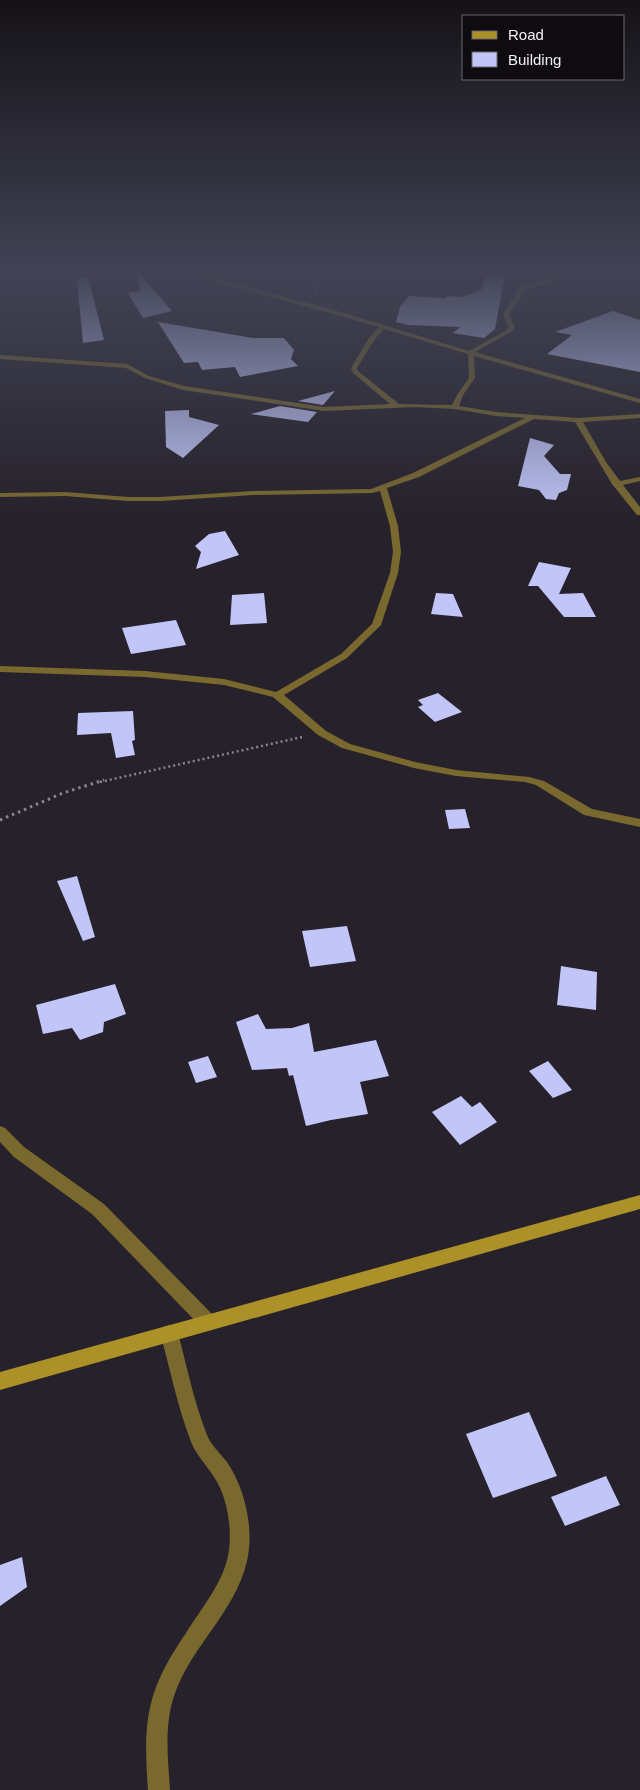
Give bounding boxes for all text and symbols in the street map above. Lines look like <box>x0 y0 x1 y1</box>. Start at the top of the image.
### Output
legend <box>462 15 625 80</box>
text: Road <box>508 26 544 43</box>
text: Building <box>508 51 561 68</box>

